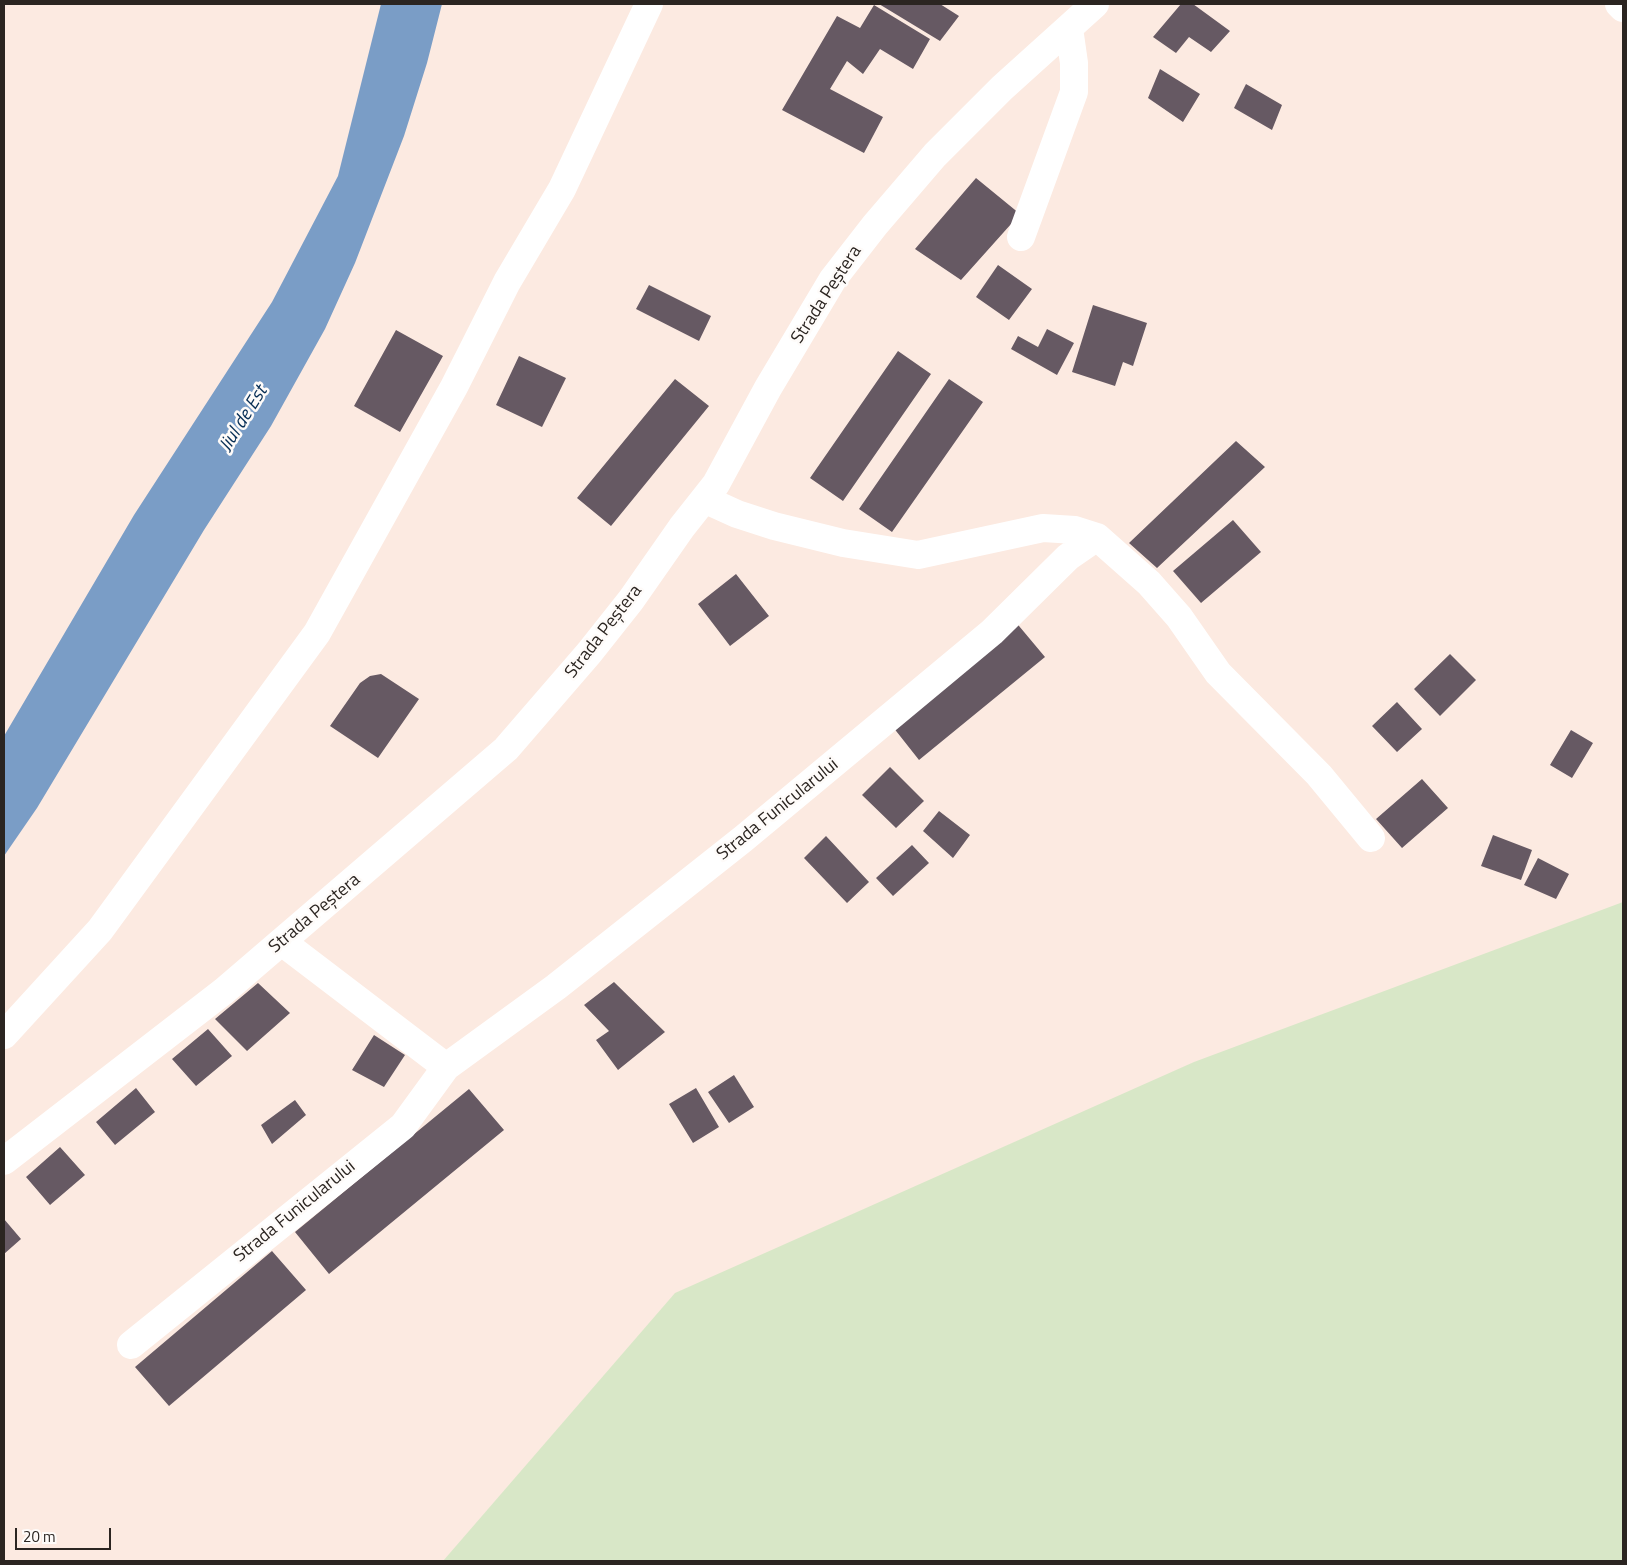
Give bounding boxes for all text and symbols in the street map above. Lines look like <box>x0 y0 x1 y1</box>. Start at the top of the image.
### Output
street label: Strada Peștera <box>787 242 867 348</box>
water label: Jiul de Est <box>215 382 273 456</box>
street label: Strada Peștera <box>561 581 647 683</box>
street label: Strada Funicularului <box>713 754 843 866</box>
street label: Strada Peștera <box>265 870 365 958</box>
street label: Strada Funicularului <box>230 1156 360 1268</box>
scale bar <box>18 1518 114 1550</box>
text: 20 m <box>23 1525 56 1548</box>

